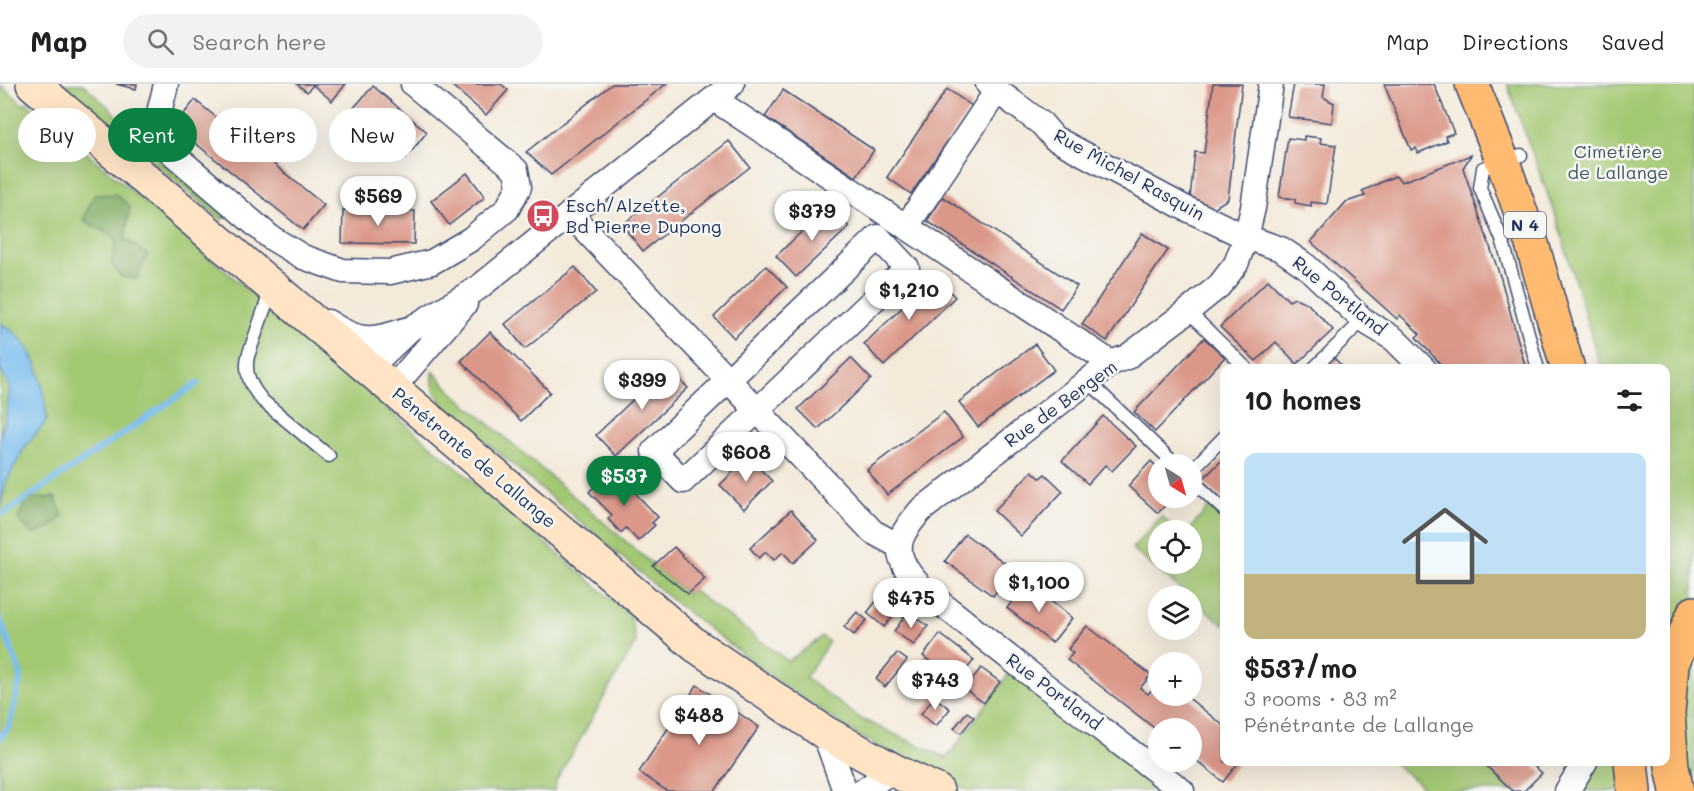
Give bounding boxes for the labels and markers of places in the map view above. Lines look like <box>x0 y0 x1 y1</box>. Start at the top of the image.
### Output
pin: $569 <box>342 176 414 227</box>
pin: $379 <box>776 191 848 242</box>
place label: Esch/Alzette, Bd Pierre Dupong <box>566 193 721 238</box>
bus stop icon: Esch/Alzette, Bd Pierre Dupong <box>525 198 561 234</box>
pin: $1,210 <box>860 270 958 321</box>
pin: $399 <box>606 360 678 411</box>
pin: $608 <box>710 432 782 483</box>
pin: $537 <box>588 456 660 507</box>
pin: $1,100 <box>990 562 1088 613</box>
pin: $475 <box>875 578 947 629</box>
pin: $743 <box>899 660 971 711</box>
pin: $488 <box>663 695 735 746</box>

